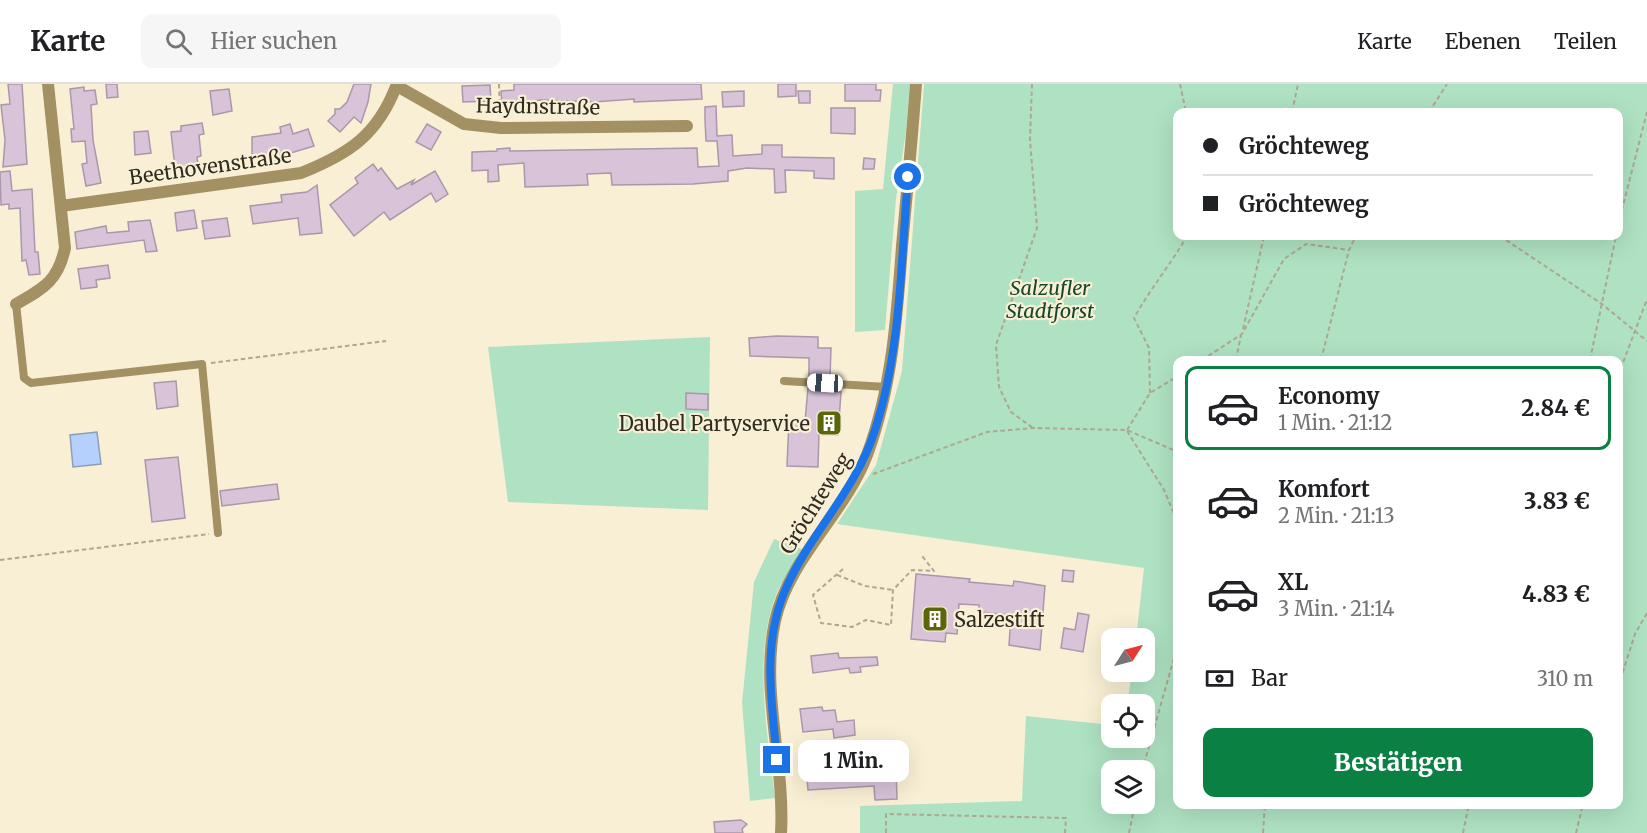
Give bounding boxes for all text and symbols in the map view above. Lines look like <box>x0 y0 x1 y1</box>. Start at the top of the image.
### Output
search box <box>141 14 561 68</box>
text: Karte <box>30 23 105 59</box>
icon: search <box>162 25 195 58</box>
text: Hier suchen <box>210 27 337 55</box>
text: Karte <box>1357 28 1412 55</box>
text: Ebenen <box>1445 28 1521 55</box>
text: Teilen <box>1554 28 1617 55</box>
street label: Haydnstraße <box>476 92 600 120</box>
text: Gröchteweg <box>1239 132 1369 160</box>
street label: Beethovenstraße <box>127 142 293 190</box>
route start <box>894 163 921 190</box>
text: Gröchteweg <box>1239 190 1369 218</box>
park label: Salzufler Stadtforst <box>1006 275 1094 323</box>
car <box>807 373 843 393</box>
icon: car <box>1206 381 1260 435</box>
text: Economy <box>1278 382 1379 410</box>
text: 2.84 € <box>1521 394 1590 422</box>
building icon: Daubel Partyservice <box>814 408 844 438</box>
text: 1 Min. · 21:12 <box>1278 410 1393 435</box>
place label: Daubel Partyservice <box>619 411 810 436</box>
street label: Gröchteweg <box>774 448 856 558</box>
icon: car <box>1206 474 1260 528</box>
text: Komfort <box>1278 475 1370 503</box>
text: 3.83 € <box>1524 487 1590 515</box>
text: 2 Min. · 21:13 <box>1278 503 1395 528</box>
icon: car <box>1206 567 1260 621</box>
text: XL <box>1278 568 1308 596</box>
text: 4.83 € <box>1522 580 1590 608</box>
text: 3 Min. · 21:14 <box>1278 596 1394 621</box>
building icon: Salzestift <box>920 604 950 634</box>
place label: Salzestift <box>954 607 1045 632</box>
north arrow <box>1101 628 1155 682</box>
map controls <box>1101 628 1155 814</box>
icon: cash <box>1203 662 1236 695</box>
text: Bar <box>1251 664 1288 692</box>
text: 310 m <box>1537 666 1593 691</box>
button: locate <box>1101 694 1155 748</box>
button: Bestätigen <box>1203 728 1593 797</box>
callout: 1 Min. <box>798 739 909 781</box>
route end <box>763 746 790 773</box>
text: 1 Min. <box>823 748 884 773</box>
button: layers <box>1101 760 1155 814</box>

